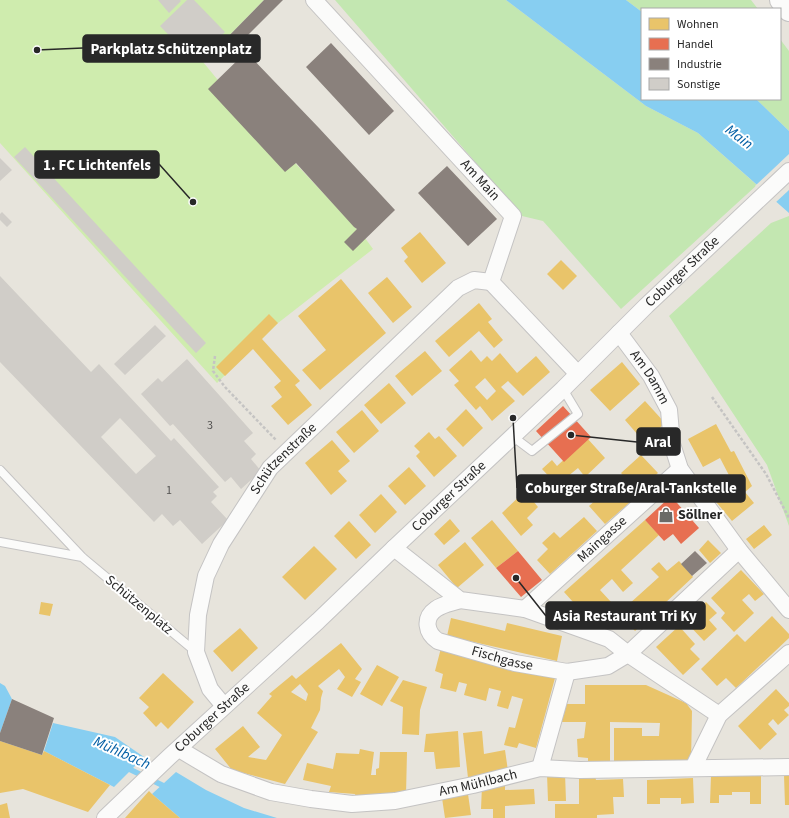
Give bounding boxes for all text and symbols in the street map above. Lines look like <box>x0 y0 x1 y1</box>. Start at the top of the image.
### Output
legend <box>641 8 781 100</box>
text: Wohnen <box>677 16 719 33</box>
callout: Parkplatz Schützenplatz <box>83 35 260 62</box>
text: Handel <box>677 36 713 53</box>
text: Parkplatz Schützenplatz <box>90 39 252 60</box>
text: Industrie <box>677 56 722 73</box>
text: Sonstige <box>677 76 720 93</box>
water label: Main <box>721 120 757 155</box>
callout: 1. FC Lichtenfels <box>35 151 159 178</box>
text: 1. FC Lichtenfels <box>43 155 151 176</box>
street label: Am Main <box>456 155 504 205</box>
street label: Coburger Straße <box>641 231 724 312</box>
street label: Am Damm <box>625 346 674 408</box>
house number: 3 <box>207 417 213 434</box>
street label: Schützenstraße <box>245 418 321 498</box>
callout: Aral <box>637 428 680 455</box>
text: Aral <box>644 432 672 453</box>
street label: Coburger Straße <box>407 456 491 536</box>
callout: Coburger Straße/Aral-Tankstelle <box>517 475 745 502</box>
text: Coburger Straße/Aral-Tankstelle <box>525 478 737 499</box>
house number: 1 <box>166 482 172 499</box>
place label: Söllner <box>678 505 723 525</box>
shop icon: Söllner <box>657 506 675 524</box>
street label: Maingasse <box>573 511 632 567</box>
street label: Schützenplatz <box>101 571 177 639</box>
callout: Asia Restaurant Tri Ky <box>546 602 705 629</box>
text: Asia Restaurant Tri Ky <box>552 606 697 627</box>
street label: Fischgasse <box>469 641 534 676</box>
street label: Coburger Straße <box>170 678 254 757</box>
water label: Mühlbach <box>90 731 154 775</box>
street label: Am Mühlbach <box>437 764 519 802</box>

